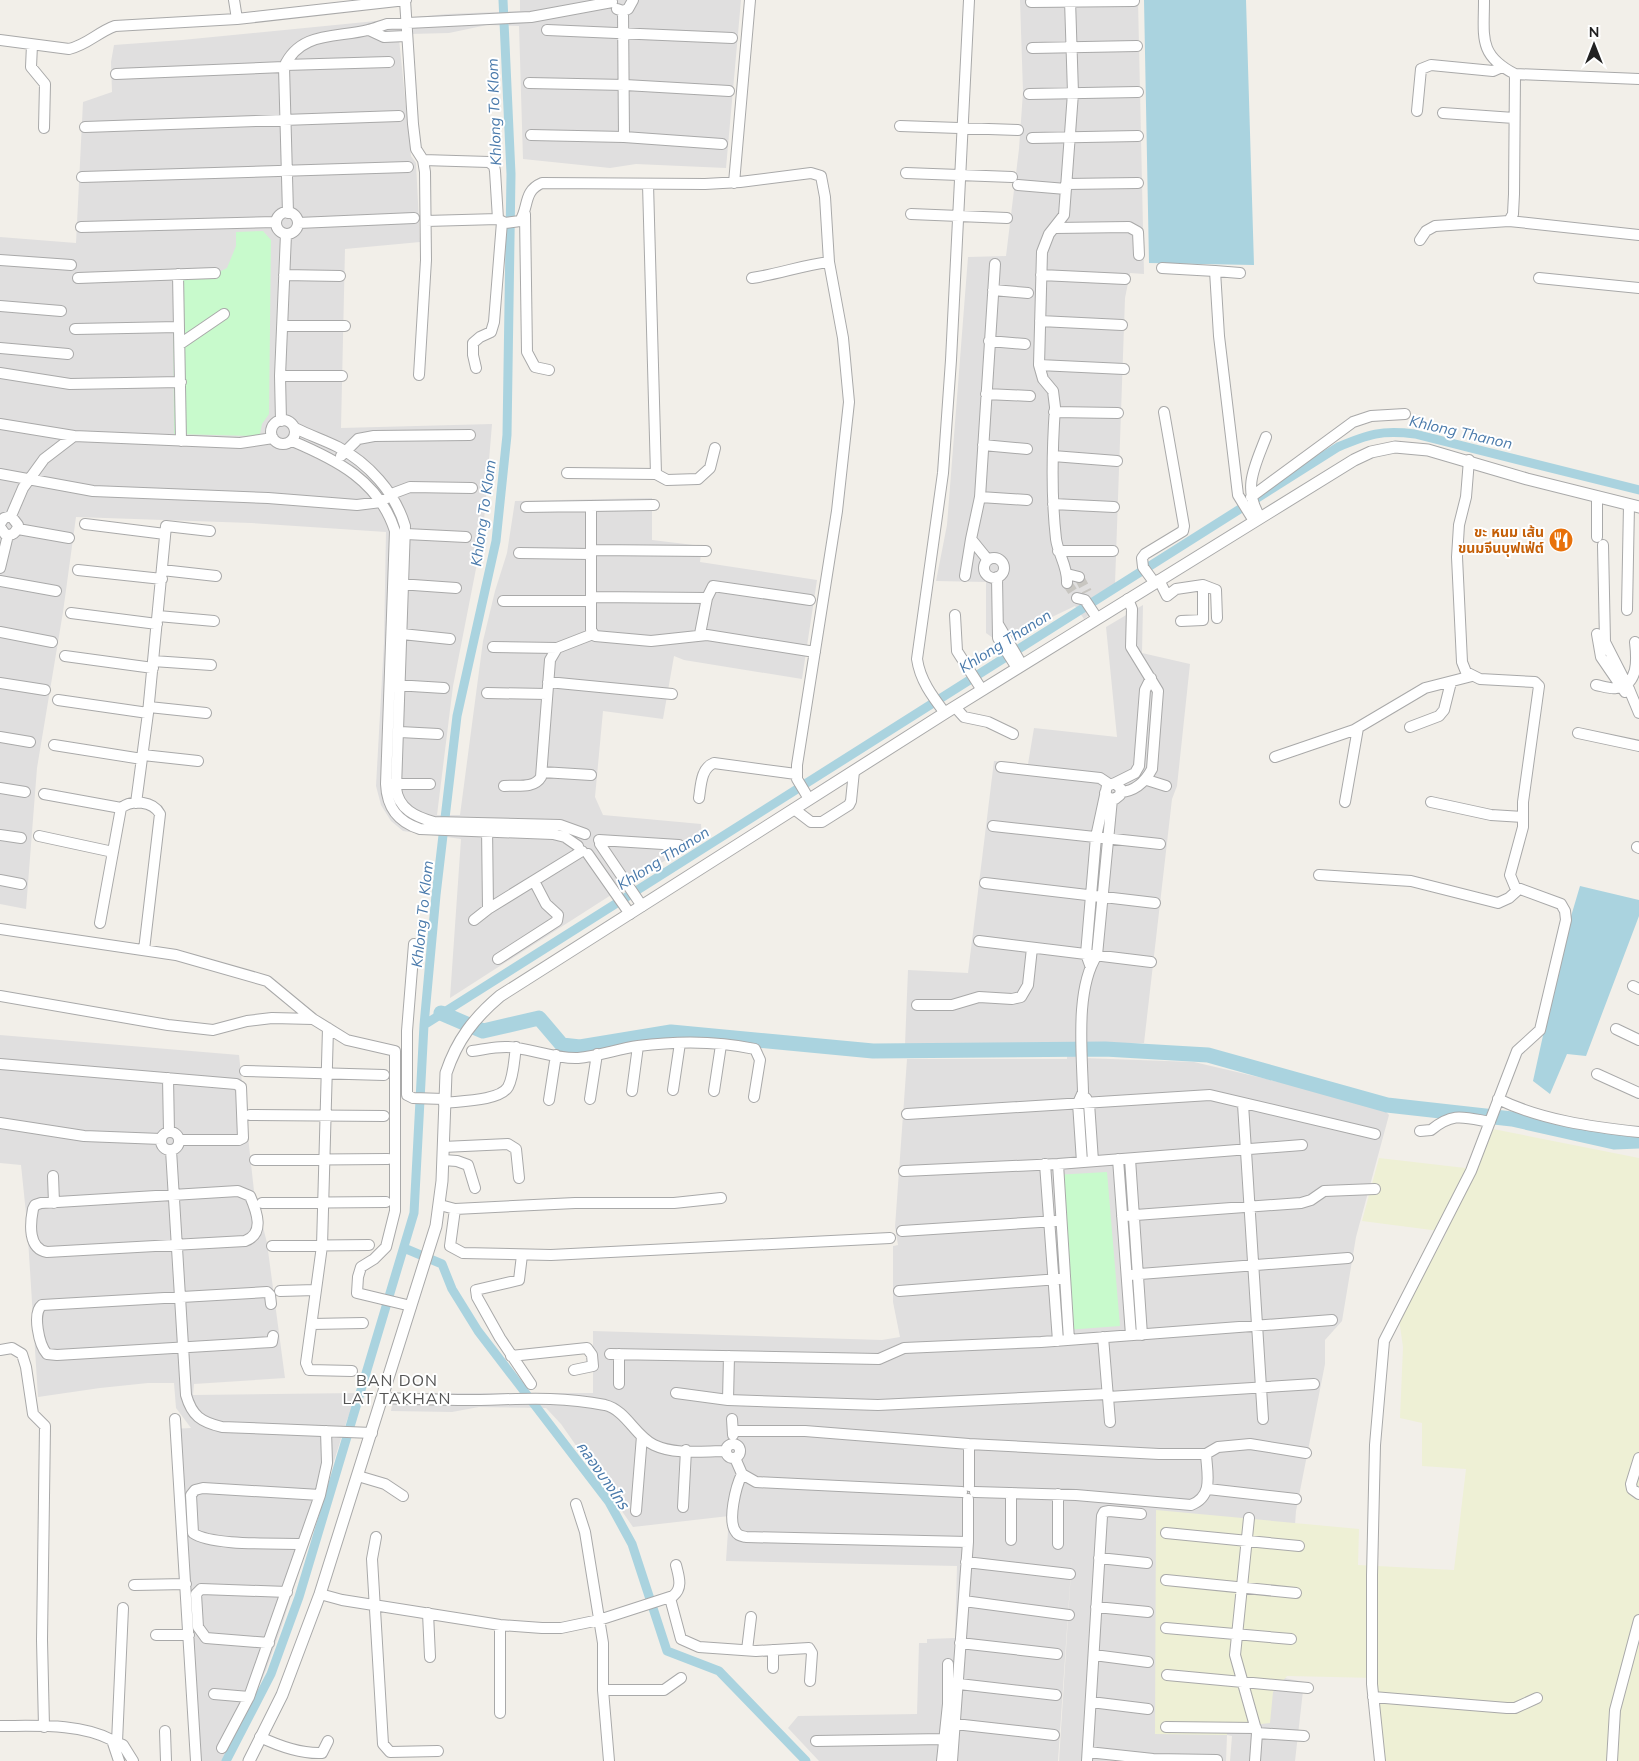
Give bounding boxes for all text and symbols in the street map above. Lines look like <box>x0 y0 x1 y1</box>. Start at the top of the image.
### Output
north arrow <box>1569 20 1619 70</box>
text: N <box>1589 23 1599 41</box>
water label: Khlong To Klom <box>483 58 505 166</box>
water label: Khlong Thanon <box>1408 411 1515 453</box>
water label: Khlong To Klom <box>466 458 500 568</box>
place label: ขะ หนม เส้น ขนมจีนบุฟเฟ่ต์ <box>1458 523 1544 557</box>
restaurant icon: ขะ หนม เส้น ขนมจีนบุฟเฟ่ต์ <box>1548 527 1574 553</box>
water label: Khlong Thanon <box>955 605 1055 677</box>
water label: Khlong Thanon <box>613 822 713 894</box>
water label: Khlong To Klom <box>407 860 437 968</box>
district label: BAN DON LAT TAKHAN <box>342 1370 452 1408</box>
water label: คลองบางไทร <box>573 1437 634 1514</box>

